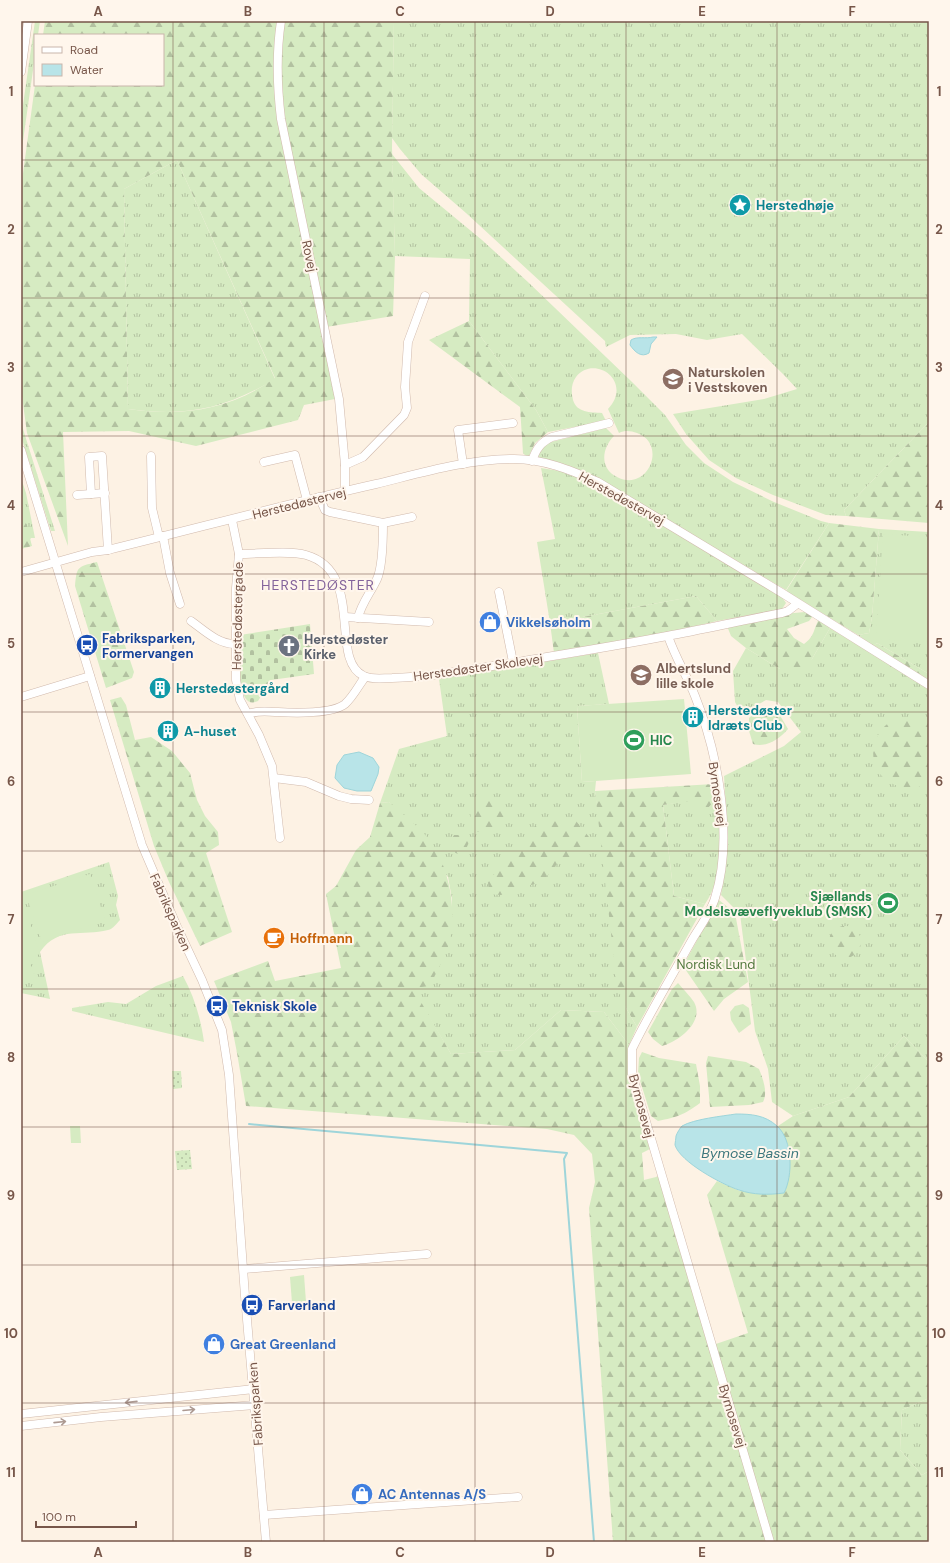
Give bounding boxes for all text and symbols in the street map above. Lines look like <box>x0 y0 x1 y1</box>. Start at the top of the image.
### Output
text: A <box>93 3 103 20</box>
text: B <box>244 3 252 20</box>
text: C <box>395 3 405 20</box>
text: D <box>545 3 555 20</box>
text: E <box>698 3 706 20</box>
text: F <box>848 3 856 20</box>
legend <box>34 34 164 86</box>
text: Road <box>70 42 98 58</box>
text: Water <box>70 62 104 78</box>
text: 1 <box>9 83 13 100</box>
text: 1 <box>937 83 941 100</box>
place icon: Herstedhøje <box>727 192 753 218</box>
place label: Herstedhøje <box>756 197 834 214</box>
text: 2 <box>7 221 15 238</box>
text: 2 <box>935 221 943 238</box>
street label: Rovej <box>298 239 321 273</box>
text: 3 <box>7 359 15 376</box>
text: 3 <box>935 359 943 376</box>
place label: Naturskolen i Vestskoven <box>688 364 768 396</box>
school or university icon: Naturskolen i Vestskoven <box>660 366 686 392</box>
street label: Herstedøstervej <box>576 468 668 529</box>
street label: Herstedøstervej <box>251 484 348 523</box>
text: 4 <box>7 497 15 514</box>
text: 4 <box>935 497 943 514</box>
street label: Herstedøstergade <box>228 562 247 670</box>
district label: HERSTEDØSTER <box>261 576 375 594</box>
shop icon: Vikkelsøholm <box>477 609 503 635</box>
place label: Vikkelsøholm <box>506 614 591 631</box>
place label: Fabriksparken, Formervangen <box>102 630 195 662</box>
place label: Herstedøster Kirke <box>304 631 389 663</box>
bus stop icon: Fabriksparken, Formervangen <box>74 632 100 658</box>
church icon: Herstedøster Kirke <box>276 633 302 659</box>
text: 5 <box>7 635 15 652</box>
text: 5 <box>935 635 943 652</box>
street label: Herstedøster Skolevej <box>412 650 544 685</box>
place label: Albertslund lille skole <box>656 660 731 692</box>
school or university icon: Albertslund lille skole <box>628 662 654 688</box>
building icon: Herstedøstergård <box>147 675 173 701</box>
place label: Herstedøstergård <box>176 680 289 697</box>
place label: Herstedøster Idræts Club <box>708 702 793 734</box>
building icon: Herstedøster Idræts Club <box>680 704 706 730</box>
building icon: A-huset <box>155 718 181 744</box>
place label: A-huset <box>184 723 237 740</box>
sports icon: HIC <box>621 727 647 753</box>
place label: HIC <box>650 732 672 749</box>
street label: Bymosevej <box>705 761 730 827</box>
text: 6 <box>7 773 15 790</box>
text: 6 <box>935 773 943 790</box>
street label: Fabriksparken <box>146 871 195 954</box>
place label: Sjællands Modelsvæveflyveklub (SMSK) <box>684 888 872 920</box>
sports icon: Sjællands Modelsvæveflyveklub (SMSK) <box>875 890 901 916</box>
text: 7 <box>8 911 15 928</box>
text: 7 <box>936 911 943 928</box>
cafe icon: Hoffmann <box>261 925 287 951</box>
place label: Hoffmann <box>290 930 353 947</box>
park label: Nordisk Lund <box>677 956 755 973</box>
bus stop icon: Teknisk Skole <box>204 993 230 1019</box>
place label: Teknisk Skole <box>232 998 317 1015</box>
text: 8 <box>7 1049 15 1066</box>
text: 8 <box>935 1049 943 1066</box>
street label: Bymosevej <box>625 1072 658 1140</box>
water label: Bymose Bassin <box>701 1144 799 1162</box>
text: 9 <box>7 1187 15 1204</box>
text: 9 <box>935 1187 943 1204</box>
bus stop icon: Farverland <box>239 1292 265 1318</box>
place label: Farverland <box>268 1297 335 1314</box>
text: 10 <box>4 1325 18 1342</box>
text: 10 <box>932 1325 946 1342</box>
shop icon: Great Greenland <box>201 1331 227 1357</box>
place label: Great Greenland <box>230 1336 336 1353</box>
street label: Fabriksparken <box>244 1362 267 1446</box>
street label: Bymosevej <box>715 1383 750 1450</box>
one-way arrow <box>125 1398 138 1406</box>
one-way arrow <box>182 1407 195 1414</box>
one-way arrow <box>53 1418 66 1426</box>
text: 11 <box>6 1464 16 1481</box>
text: 11 <box>934 1464 944 1481</box>
shop icon: AC Antennas A/S <box>349 1481 375 1507</box>
place label: AC Antennas A/S <box>378 1486 486 1503</box>
scale bar <box>36 1503 136 1529</box>
text: 100 m <box>42 1509 76 1525</box>
text: A <box>93 1544 103 1561</box>
text: B <box>244 1544 252 1561</box>
text: C <box>395 1544 405 1561</box>
text: D <box>545 1544 555 1561</box>
text: E <box>698 1544 706 1561</box>
text: F <box>848 1544 856 1561</box>

